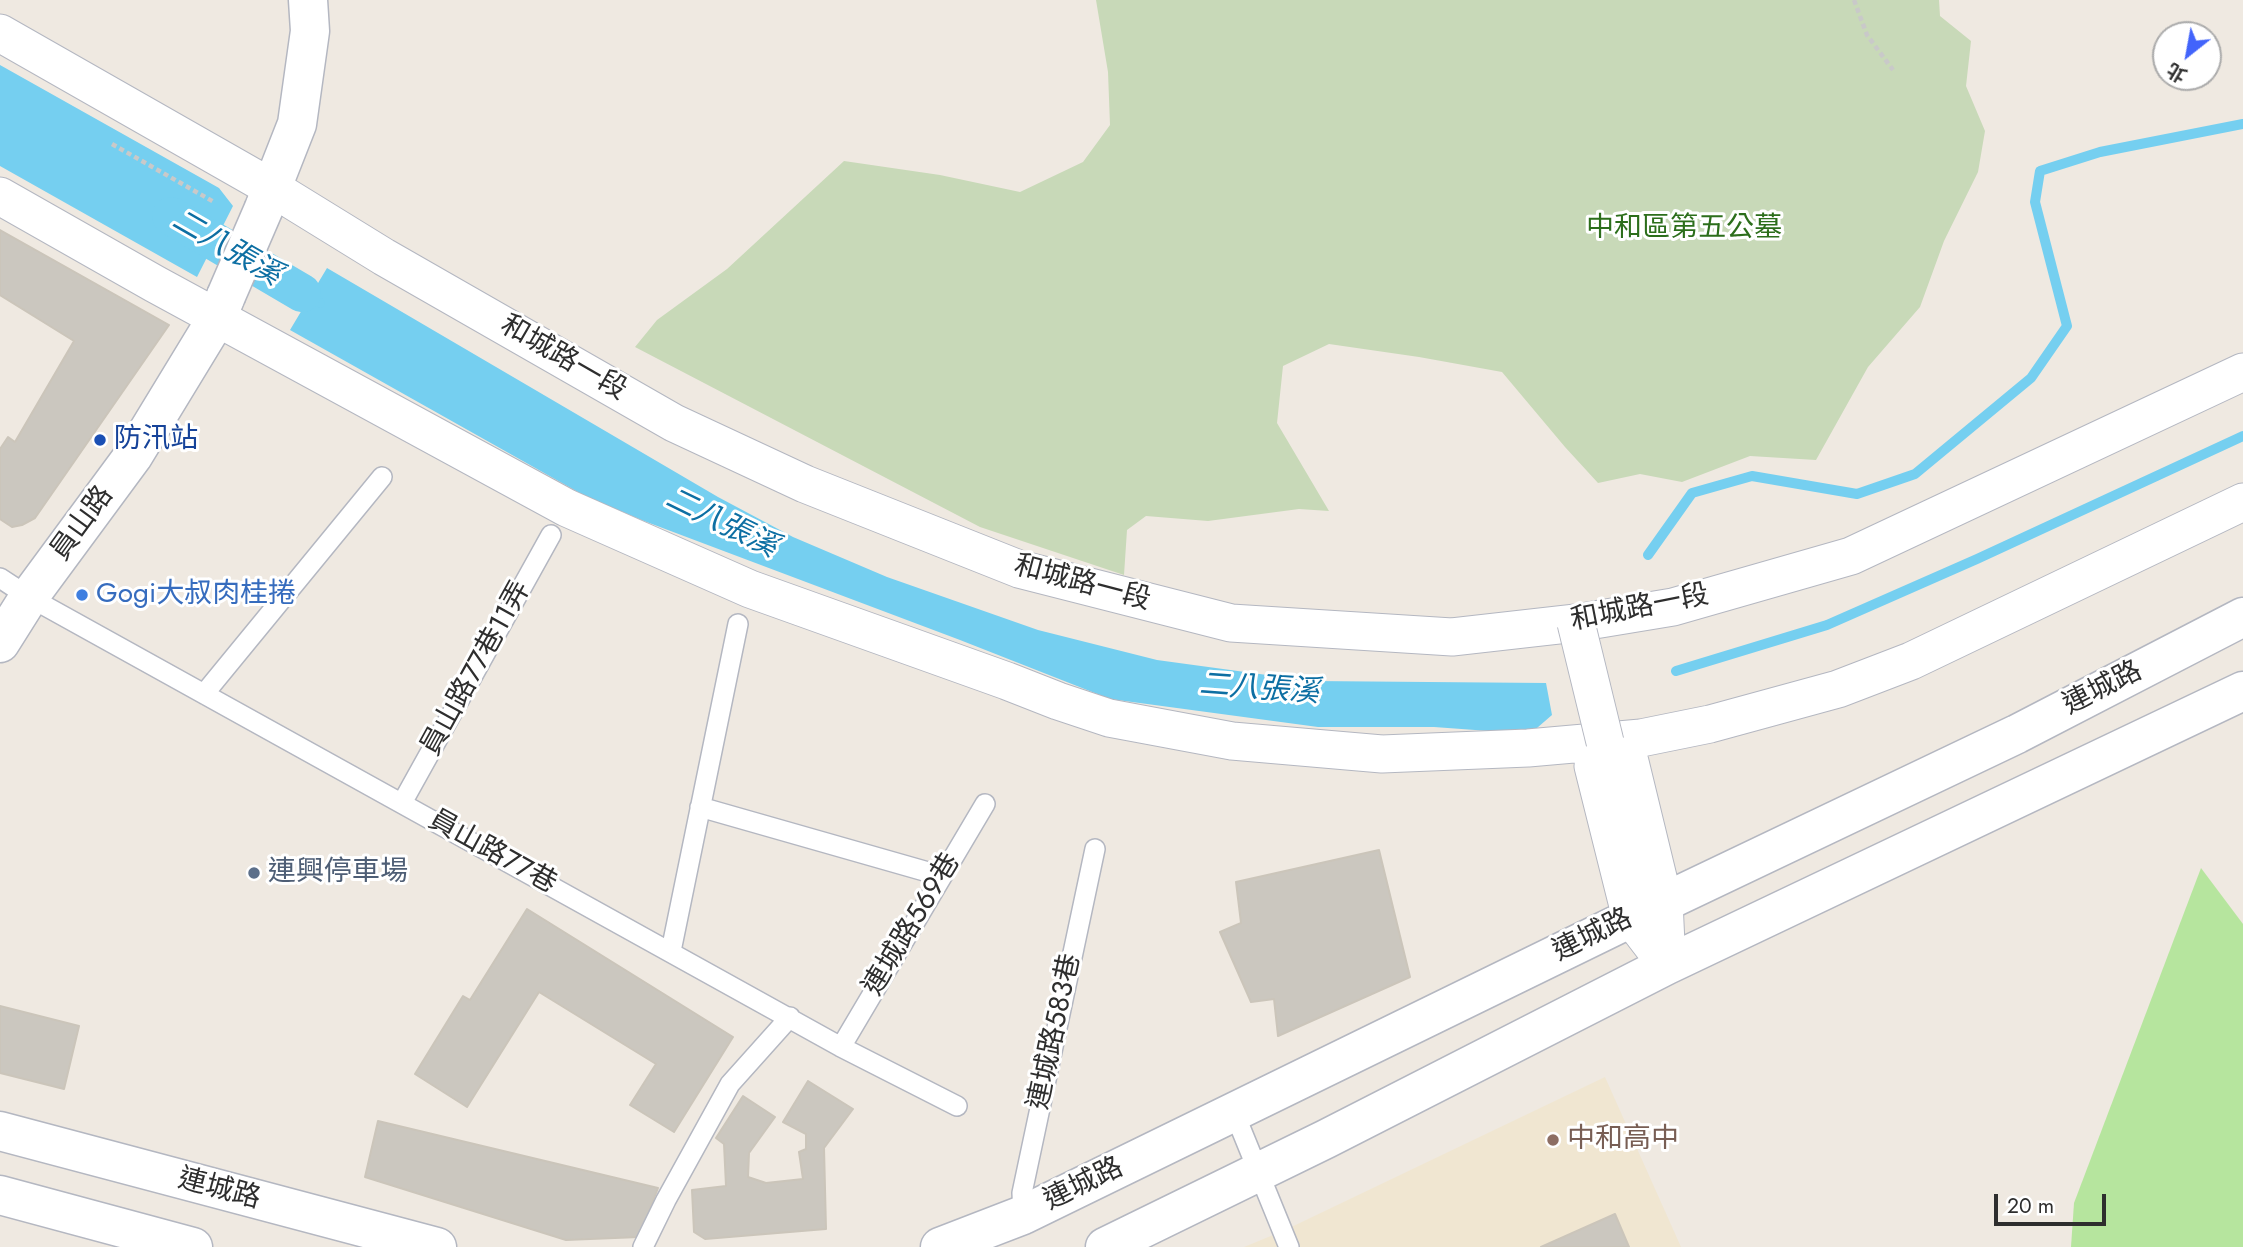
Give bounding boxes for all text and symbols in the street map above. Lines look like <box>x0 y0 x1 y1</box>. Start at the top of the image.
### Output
north arrow <box>2152 21 2222 91</box>
text: 北 <box>2162 56 2192 89</box>
water label: 二八張溪 <box>165 203 287 295</box>
park label: 中和區第五公墓 <box>1586 212 1782 246</box>
street label: 和城路一段 <box>494 309 632 409</box>
place label: 防汛站 <box>114 423 198 457</box>
marker: 防汛站 <box>92 432 108 448</box>
street label: 員山路 <box>45 480 121 568</box>
water label: 二八張溪 <box>659 482 783 566</box>
street label: 和城路一段 <box>1010 550 1154 618</box>
street label: 員山路77巷11弄 <box>415 576 539 762</box>
place label: Gogi大叔肉桂捲 <box>96 578 296 612</box>
street label: 和城路一段 <box>1568 579 1712 639</box>
marker: Gogi大叔肉桂捲 <box>74 587 90 603</box>
street label: 連城路 <box>2058 655 2148 723</box>
water label: 二八張溪 <box>1198 668 1320 712</box>
street label: 員山路77巷 <box>422 804 562 902</box>
street label: 連城路569巷 <box>857 848 969 1002</box>
place label: 連興停車場 <box>268 856 408 890</box>
marker: 連興停車場 <box>246 865 262 881</box>
street label: 連城路 <box>1548 902 1638 970</box>
street label: 連城路583巷 <box>1023 951 1089 1113</box>
place label: 中和高中 <box>1567 1123 1679 1157</box>
marker: 中和高中 <box>1545 1132 1561 1148</box>
street label: 連城路 <box>1039 1151 1129 1219</box>
street label: 連城路 <box>174 1163 264 1217</box>
scale bar <box>1998 1180 2110 1224</box>
text: 20 m <box>2007 1191 2054 1221</box>

